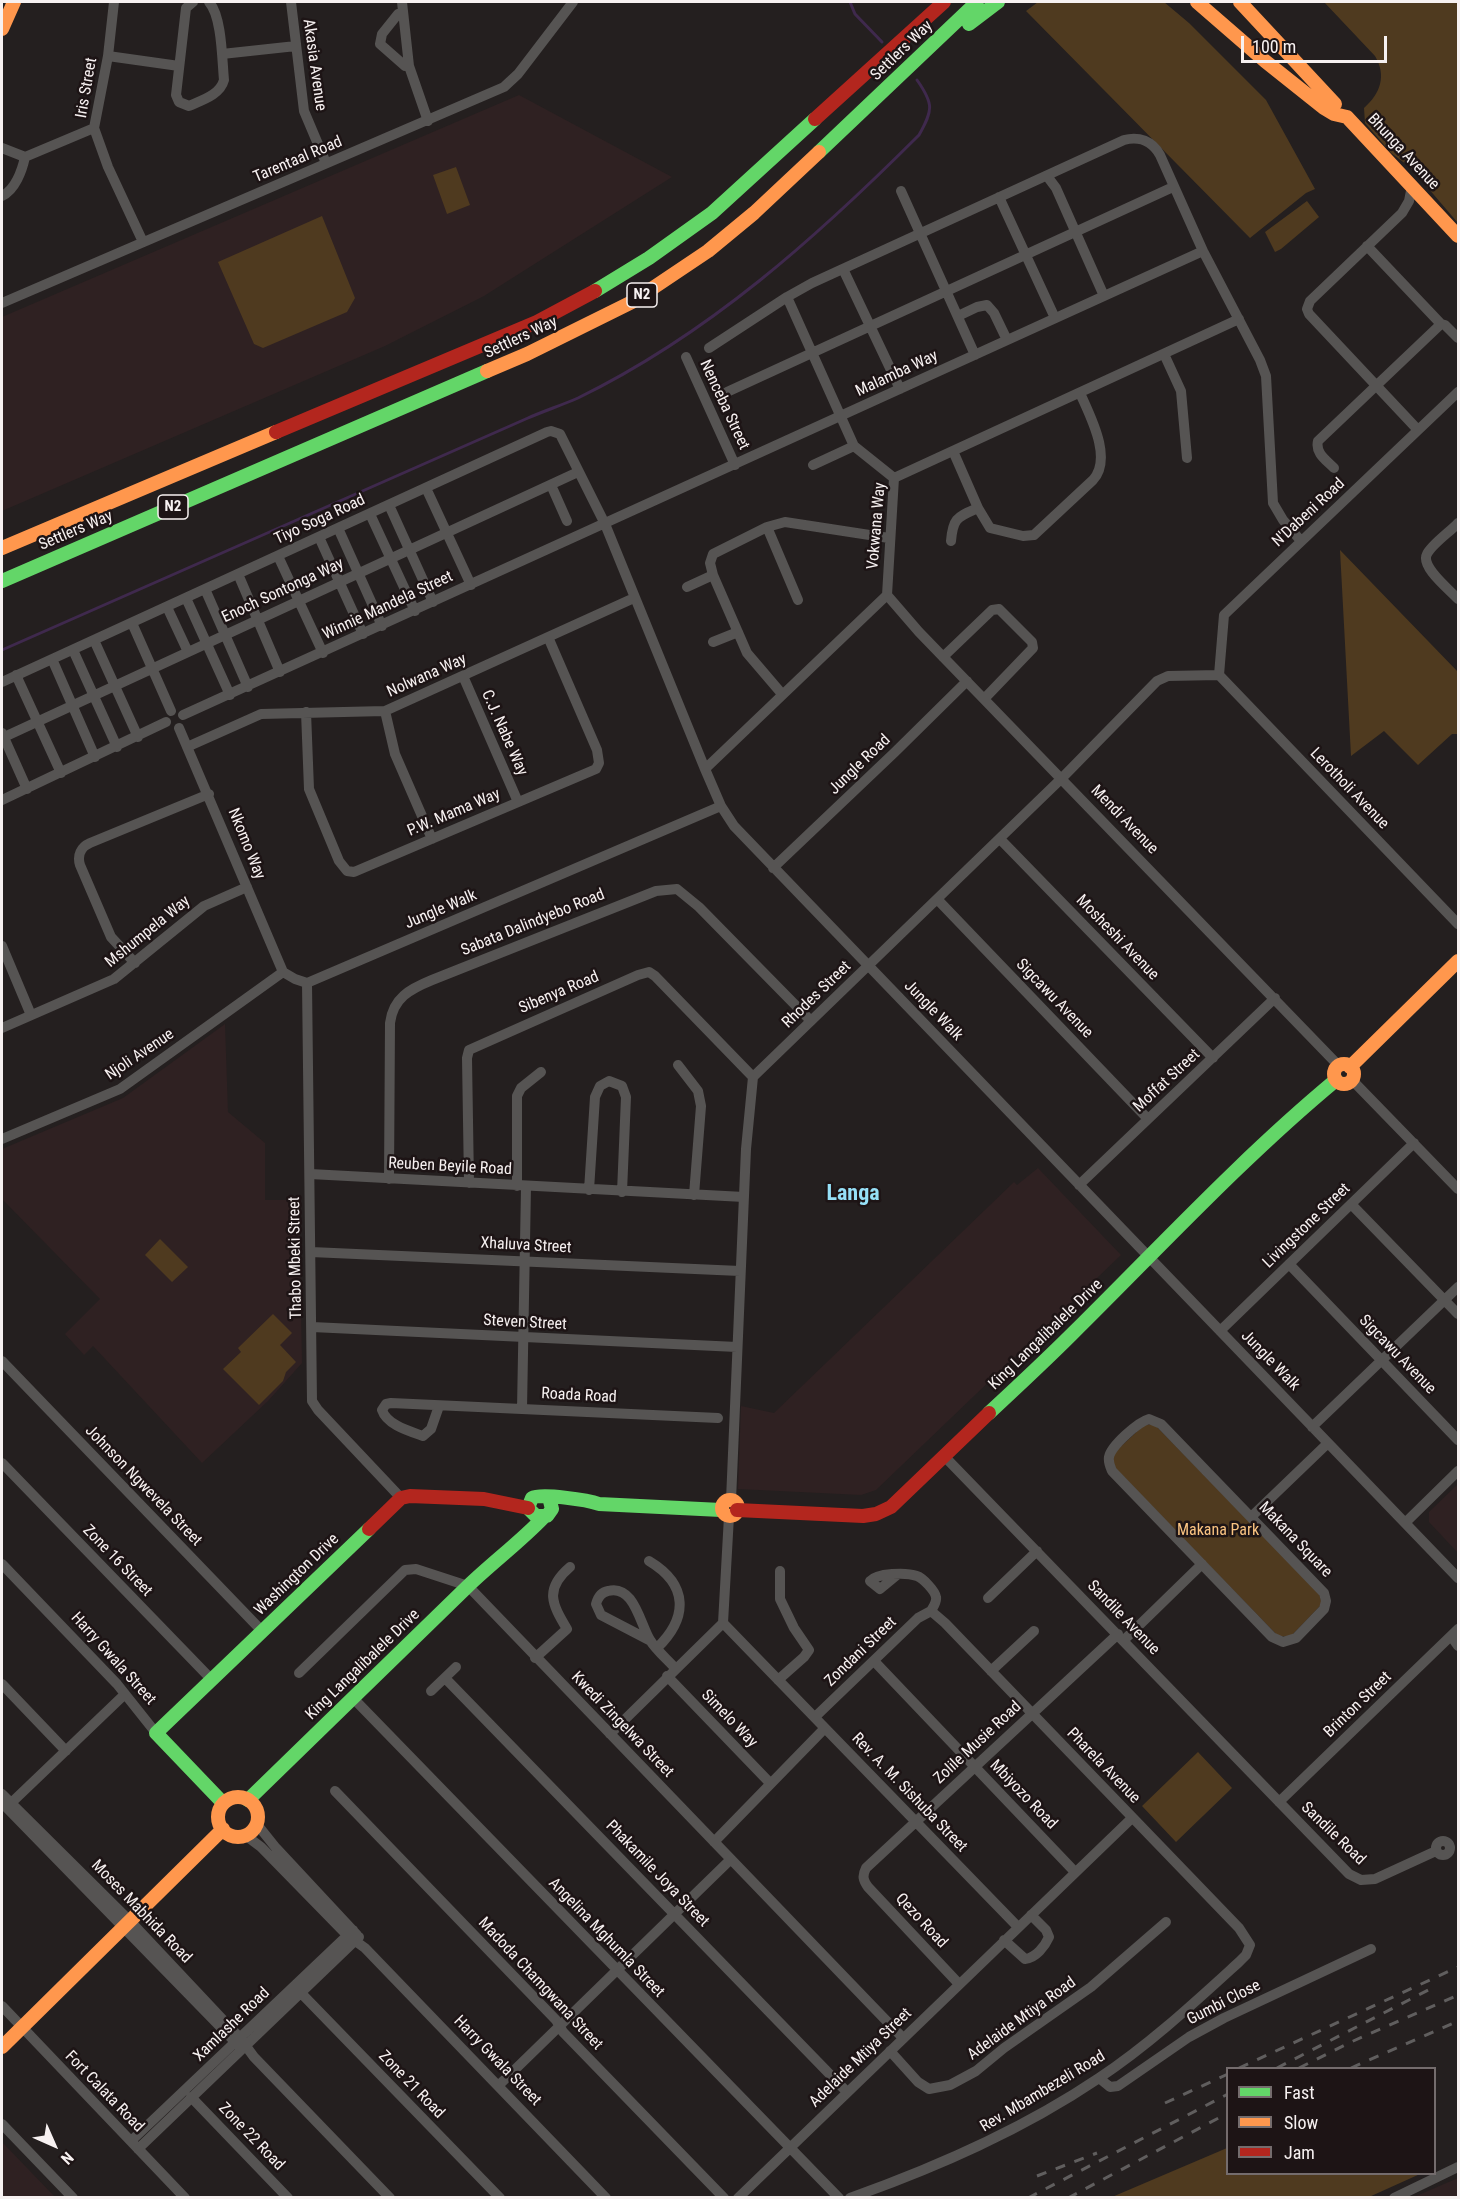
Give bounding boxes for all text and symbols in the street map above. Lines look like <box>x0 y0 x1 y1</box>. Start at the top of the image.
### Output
street label: Settlers Way <box>867 17 937 85</box>
street label: Akasia Avenue <box>298 18 330 112</box>
scale bar <box>1244 24 1390 62</box>
text: 100 m <box>1252 36 1296 57</box>
street label: Iris Street <box>72 56 102 120</box>
street label: Bhunga Avenue <box>1363 110 1443 194</box>
street label: Tarentaal Road <box>251 133 345 187</box>
road number: N2 <box>627 283 657 307</box>
street label: Settlers Way <box>481 313 561 363</box>
street label: Malamba Way <box>853 347 941 401</box>
street label: Nenceba Street <box>695 357 753 453</box>
street label: N'Dabeni Road <box>1269 475 1349 551</box>
street label: Vokwana Way <box>864 482 890 570</box>
street label: Tiyo Soga Road <box>272 491 368 549</box>
road number: N2 <box>158 495 188 519</box>
street label: Settlers Way <box>36 507 116 555</box>
street label: Enoch Sontonga Way <box>219 554 347 628</box>
street label: Winnie Mandela Street <box>320 567 456 645</box>
street label: Nolwana Way <box>384 650 470 702</box>
street label: C.J. Nabe Way <box>477 687 531 779</box>
street label: Jungle Road <box>825 731 895 799</box>
street label: Lerotholi Avenue <box>1305 744 1393 834</box>
street label: Mendi Avenue <box>1086 781 1162 859</box>
street label: P.W. Mama Way <box>405 785 503 841</box>
street label: Nkomo Way <box>223 806 269 882</box>
street label: Sabata Dalindyebo Road <box>458 885 608 961</box>
street label: Jungle Walk <box>402 886 480 934</box>
street label: Mosheshi Avenue <box>1072 891 1162 985</box>
street label: Mshumpela Way <box>102 892 194 972</box>
street label: Sigcawu Avenue <box>1011 955 1097 1043</box>
street label: Rhodes Street <box>779 957 855 1033</box>
street label: Sibenya Road <box>516 968 602 1018</box>
street label: Jungle Walk <box>900 977 966 1045</box>
street label: Njoli Avenue <box>102 1025 178 1085</box>
street label: Moffat Street <box>1130 1045 1204 1117</box>
street label: Reuben Beyile Road <box>388 1154 512 1180</box>
street label: Livingstone Street <box>1259 1180 1355 1272</box>
district label: Langa <box>826 1181 880 1207</box>
street label: Thabo Mbeki Street <box>285 1196 307 1320</box>
street label: Xhaluva Street <box>480 1234 572 1258</box>
street label: King Langalibalele Drive <box>985 1276 1107 1394</box>
street label: Steven Street <box>483 1311 567 1335</box>
street label: Sigcawu Avenue <box>1354 1311 1440 1399</box>
street label: Jungle Walk <box>1237 1327 1303 1395</box>
street label: Roada Road <box>541 1384 617 1408</box>
street label: Johnson Ngwevela Street <box>80 1422 206 1550</box>
street label: Makana Square <box>1254 1498 1336 1582</box>
street label: Zone 16 Street <box>78 1521 156 1601</box>
park label: Makana Park <box>1177 1521 1259 1541</box>
street label: Washington Drive <box>251 1530 343 1620</box>
street label: Sandile Avenue <box>1083 1577 1163 1659</box>
street label: King Langalibalele Drive <box>302 1606 424 1724</box>
street label: Harry Gwala Street <box>66 1609 160 1709</box>
street label: Zondani Street <box>821 1613 901 1691</box>
street label: Kwedi Zingelwa Street <box>567 1668 677 1782</box>
street label: Brinton Street <box>1320 1668 1396 1742</box>
street label: Simelo Way <box>697 1686 761 1752</box>
street label: Zolile Musie Road <box>930 1698 1026 1788</box>
street label: Pharela Avenue <box>1062 1724 1144 1808</box>
street label: Rev. A. M. Sishuba Street <box>847 1729 971 1857</box>
street label: Mbiyozo Road <box>985 1756 1061 1834</box>
street label: Sandile Road <box>1297 1799 1369 1869</box>
street label: Phakamile Joya Street <box>601 1817 713 1931</box>
street label: Moses Mabhida Road <box>87 1856 195 1968</box>
street label: Angelina Mghumla Street <box>544 1874 668 2002</box>
street label: Qezo Road <box>891 1890 951 1952</box>
street label: Madoda Chamgwana Street <box>474 1914 606 2054</box>
street label: Adelaide Mtiya Road <box>964 1973 1080 2065</box>
street label: Gumbi Close <box>1184 1976 1264 2030</box>
street label: Xamlashe Road <box>190 1984 274 2066</box>
street label: Adelaide Mtiya Street <box>806 2004 916 2112</box>
street label: Harry Gwala Street <box>449 2012 545 2110</box>
street label: Fort Calata Road <box>60 2047 148 2137</box>
street label: Zone 21 Road <box>374 2047 448 2123</box>
street label: Rev. Mbambezeli Road <box>977 2047 1109 2137</box>
legend <box>1226 2067 1436 2175</box>
text: Fast <box>1284 2082 1315 2103</box>
street label: Zone 22 Road <box>214 2099 288 2175</box>
text: Slow <box>1284 2112 1318 2133</box>
north arrow <box>24 2115 84 2175</box>
text: Jam <box>1284 2142 1315 2163</box>
text: N <box>57 2148 77 2168</box>

